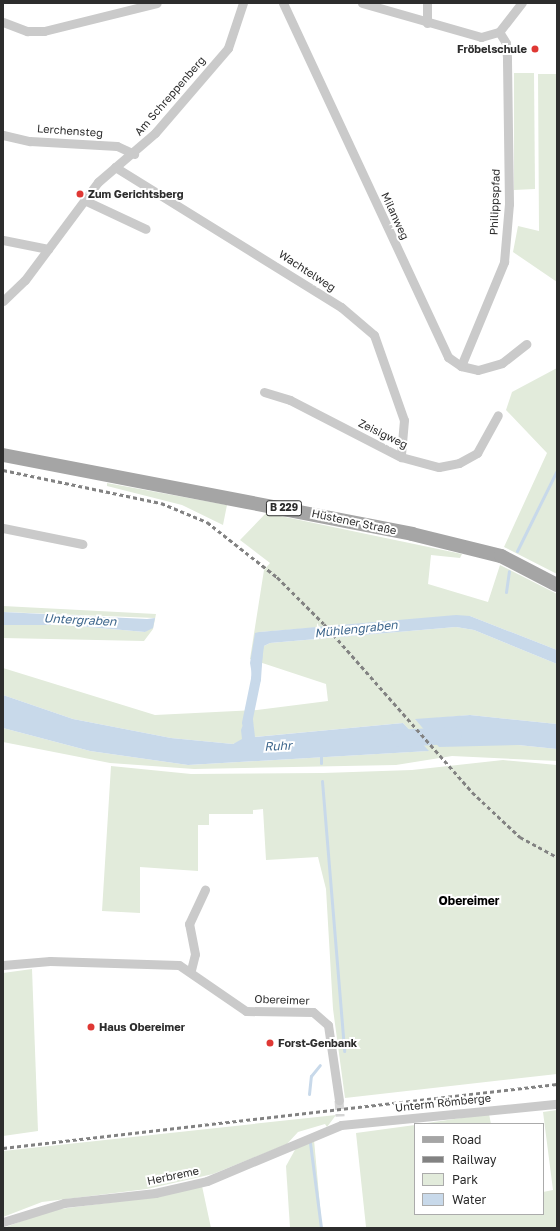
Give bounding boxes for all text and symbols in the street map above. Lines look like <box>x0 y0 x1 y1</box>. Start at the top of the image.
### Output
place label: Fröbelschule <box>457 42 527 56</box>
marker: Fröbelschule <box>530 44 540 54</box>
street label: Am Schreppenberg <box>132 54 208 138</box>
street label: Lerchensteg <box>37 122 103 140</box>
street label: Philippspfad <box>487 169 503 235</box>
place label: Zum Gerichtsberg <box>88 187 183 201</box>
marker: Zum Gerichtsberg <box>75 189 85 199</box>
street label: Milanweg <box>378 190 412 242</box>
street label: Wachtelweg <box>276 248 338 294</box>
street label: Zeisigweg <box>356 416 410 452</box>
road number: B 229 <box>265 500 303 516</box>
street label: Hüstener Straße <box>310 507 398 537</box>
water label: Untergraben <box>43 611 117 629</box>
water label: Mühlengraben <box>314 617 398 641</box>
water label: Ruhr <box>264 738 292 754</box>
district label: Obereimer <box>439 894 499 908</box>
street label: Obereimer <box>254 992 310 1008</box>
place label: Haus Obereimer <box>99 1020 185 1034</box>
marker: Haus Obereimer <box>86 1022 96 1032</box>
place label: Forst-Genbank <box>278 1036 357 1050</box>
marker: Forst-Genbank <box>265 1038 275 1048</box>
street label: Unterm Römberge <box>394 1091 492 1115</box>
legend <box>414 1123 544 1215</box>
text: Road <box>452 1132 481 1147</box>
text: Railway <box>452 1152 497 1167</box>
street label: Herbreme <box>146 1164 200 1188</box>
text: Park <box>452 1172 478 1187</box>
text: Water <box>452 1192 486 1207</box>

